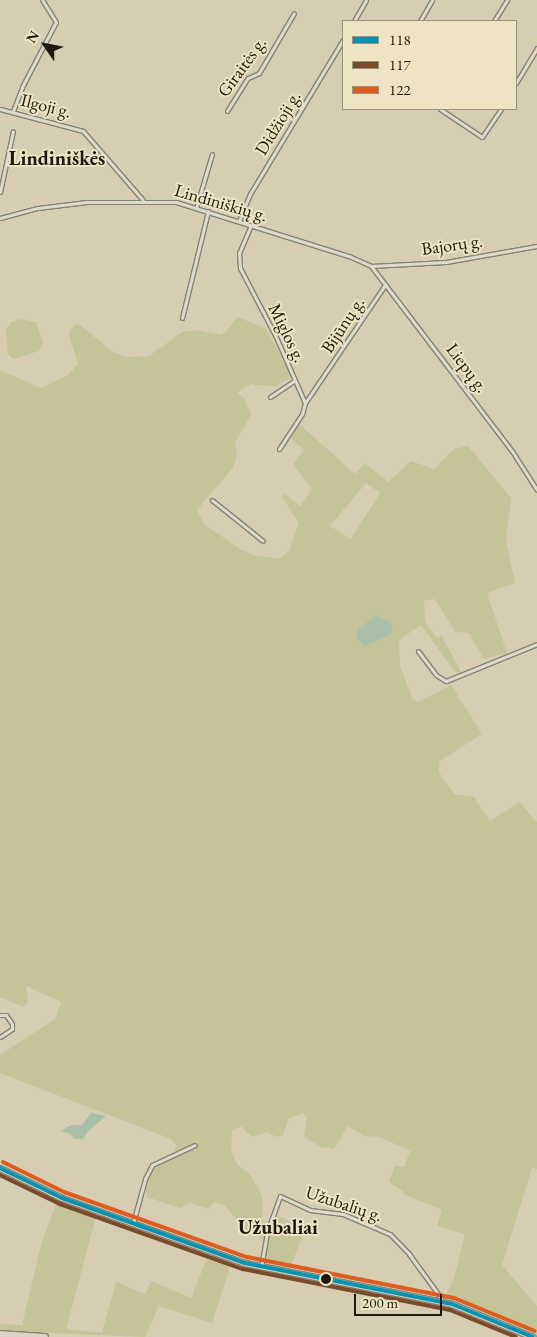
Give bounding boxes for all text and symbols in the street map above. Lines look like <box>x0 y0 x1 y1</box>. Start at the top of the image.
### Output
north arrow <box>20 20 70 70</box>
legend <box>342 20 517 110</box>
text: N <box>22 27 43 46</box>
text: 118 <box>389 30 411 49</box>
street label: Giraitės g. <box>213 33 271 101</box>
text: 117 <box>389 55 411 74</box>
text: 122 <box>389 80 411 99</box>
street label: Didžioji g. <box>250 87 306 159</box>
street label: Ilgoji g. <box>19 89 73 123</box>
district label: Lindiniškės <box>9 146 105 170</box>
street label: Lindiniškių g. <box>172 179 270 227</box>
street label: Bajorų g. <box>420 230 484 260</box>
street label: Bijūnų g. <box>317 293 369 357</box>
street label: Miglos g. <box>263 300 311 366</box>
street label: Liepų g. <box>441 339 493 397</box>
street label: Užubalių g. <box>303 1181 385 1227</box>
district label: Užubaliai <box>238 1215 318 1239</box>
unlabelled marker <box>321 1274 331 1284</box>
scale bar <box>357 1284 444 1316</box>
text: 200 m <box>362 1293 398 1312</box>

